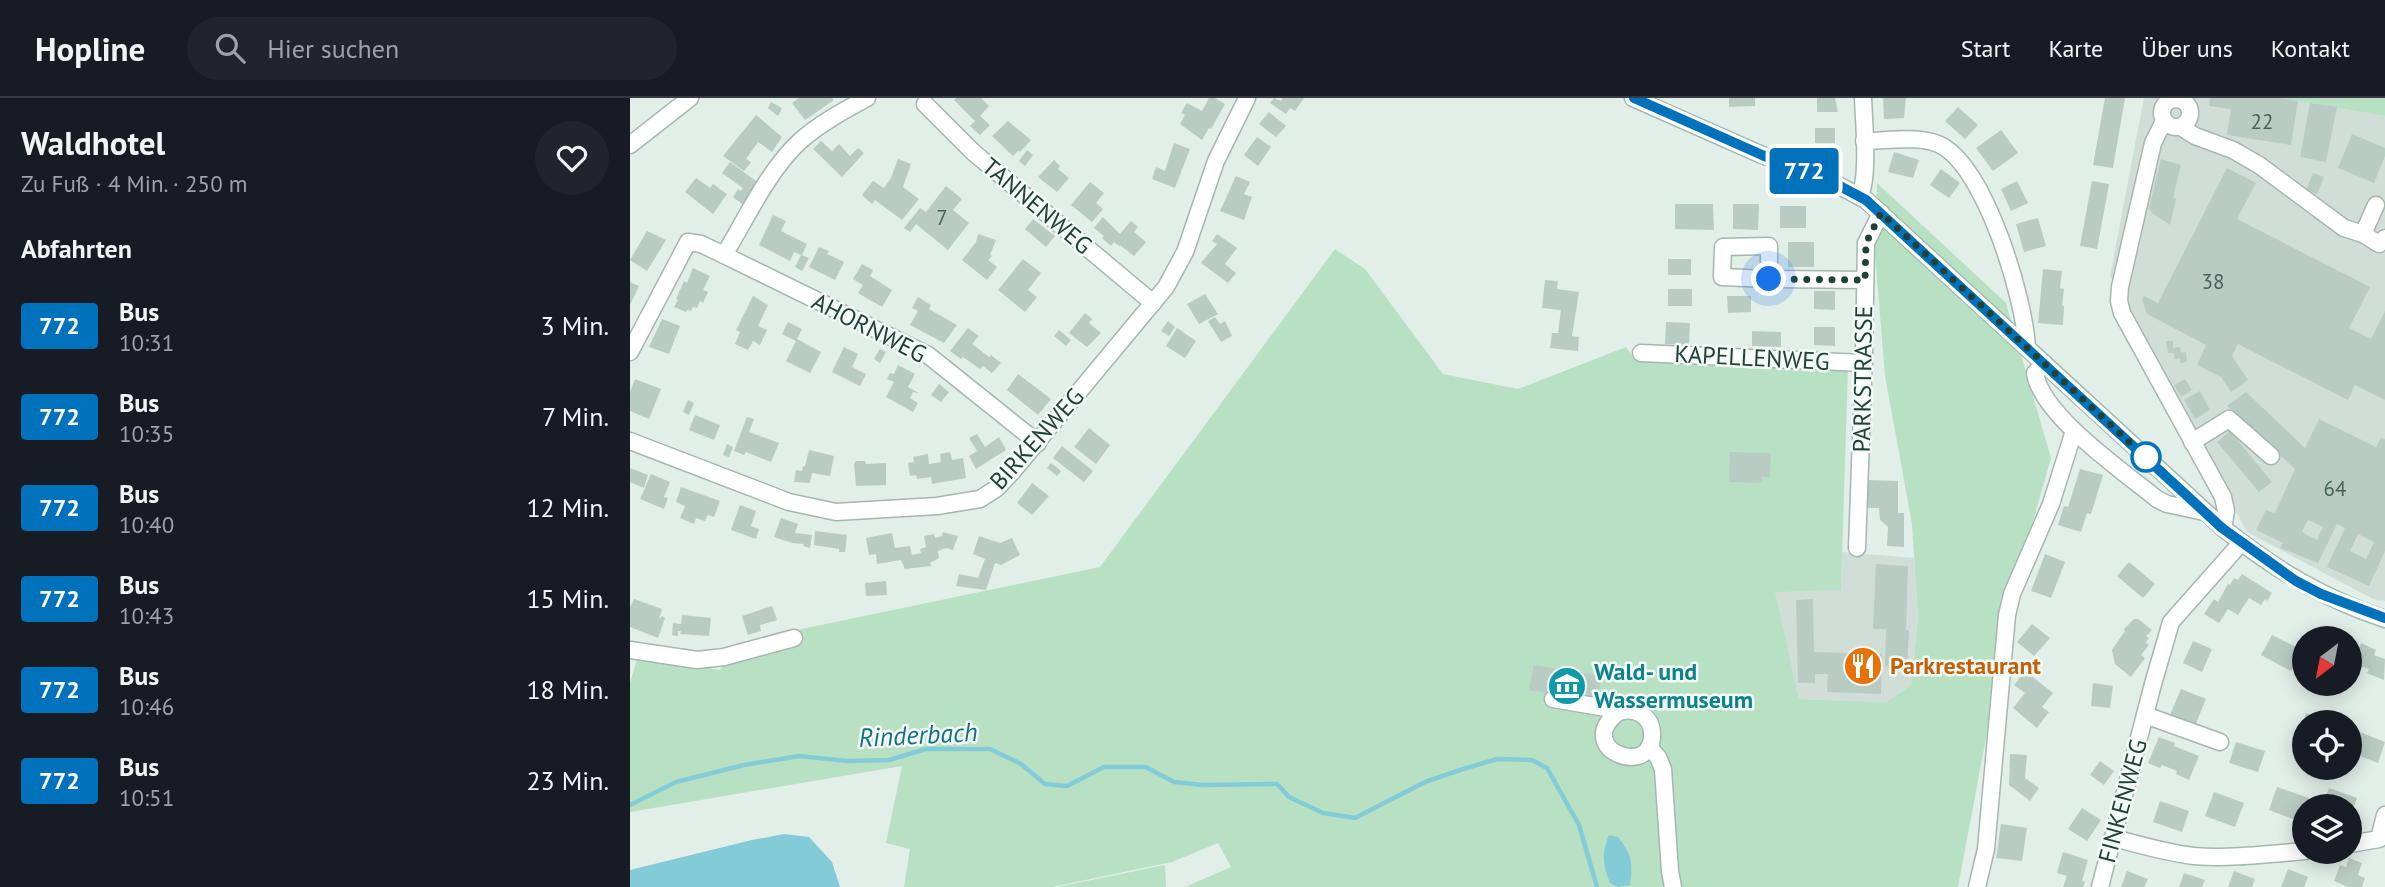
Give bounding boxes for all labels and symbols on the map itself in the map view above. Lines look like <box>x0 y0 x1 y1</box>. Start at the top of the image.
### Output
house number: 22 <box>2251 108 2273 135</box>
line badge: 772 <box>1764 148 1844 194</box>
street label: TANNENWEG <box>976 151 1099 261</box>
house number: 7 <box>936 204 948 231</box>
your location <box>1751 261 1786 296</box>
house number: 38 <box>2202 268 2224 295</box>
street label: AHORNWEG <box>807 285 932 370</box>
street label: PARKSTRASSE <box>1846 305 1879 453</box>
street label: KAPELLENWEG <box>1674 338 1830 377</box>
street label: BIRKENWEG <box>983 381 1090 496</box>
unlabelled marker <box>2131 442 2161 472</box>
house number: 64 <box>2324 475 2346 502</box>
north arrow <box>2292 626 2362 696</box>
restaurant icon: Parkrestaurant <box>1842 645 1884 687</box>
place label: Parkrestaurant <box>1890 650 2041 681</box>
place label: Wald- und Wassermuseum <box>1594 656 1753 715</box>
museum icon: Wald- und Wassermuseum <box>1546 665 1588 707</box>
water label: Rinderbach <box>858 715 978 754</box>
street label: FINKENWEG <box>2091 736 2154 866</box>

